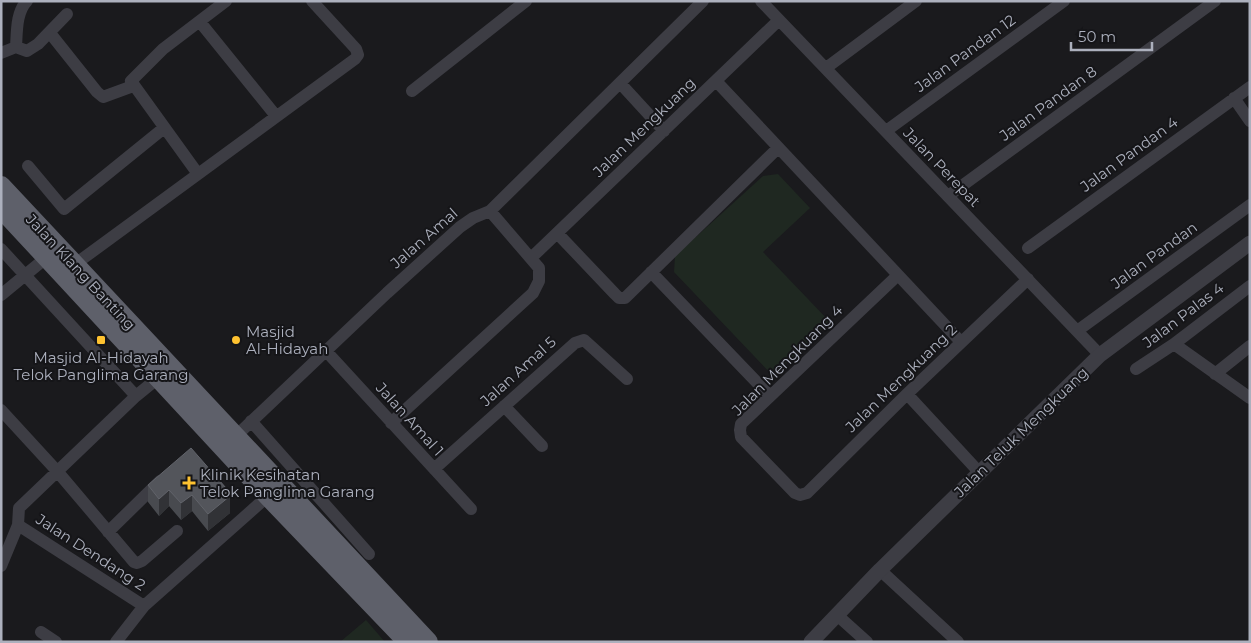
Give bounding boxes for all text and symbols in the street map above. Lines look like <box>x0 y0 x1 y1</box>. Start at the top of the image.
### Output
street label: Jalan Pandan 12 <box>910 10 1019 97</box>
scale bar <box>1071 20 1152 52</box>
text: 50 m <box>1078 27 1116 46</box>
street label: Jalan Pandan 8 <box>995 61 1100 145</box>
street label: Jalan Mengkuang <box>588 73 699 182</box>
street label: Jalan Pandan 4 <box>1076 112 1182 196</box>
street label: Jalan Perepat <box>899 123 985 211</box>
street label: Jalan Amal <box>386 204 462 273</box>
street label: Jalan Klang Banting <box>22 209 140 334</box>
street label: Jalan Pandan <box>1106 217 1201 293</box>
street label: Jalan Palas 4 <box>1138 278 1227 352</box>
street label: Jalan Mengkuang 4 <box>727 301 846 420</box>
street label: Jalan Mengkuang 2 <box>841 320 961 437</box>
place label: Masjid Al-Hidayah <box>246 322 328 358</box>
street label: Jalan Amal 5 <box>475 332 560 411</box>
marker: Masjid Al-Hidayah Telok Panglima Garang <box>95 334 107 346</box>
marker: Masjid Al-Hidayah <box>230 334 242 346</box>
place label: Masjid Al-Hidayah Telok Panglima Garang <box>14 348 188 384</box>
street label: Jalan Teluk Mengkuang <box>949 363 1092 502</box>
street label: Jalan Amal 1 <box>371 378 448 460</box>
place label: Klinik Kesihatan Telok Panglima Garang <box>200 465 375 501</box>
marker: Klinik Kesihatan Telok Panglima Garang <box>182 476 196 490</box>
street label: Jalan Dendang 2 <box>32 509 149 594</box>

